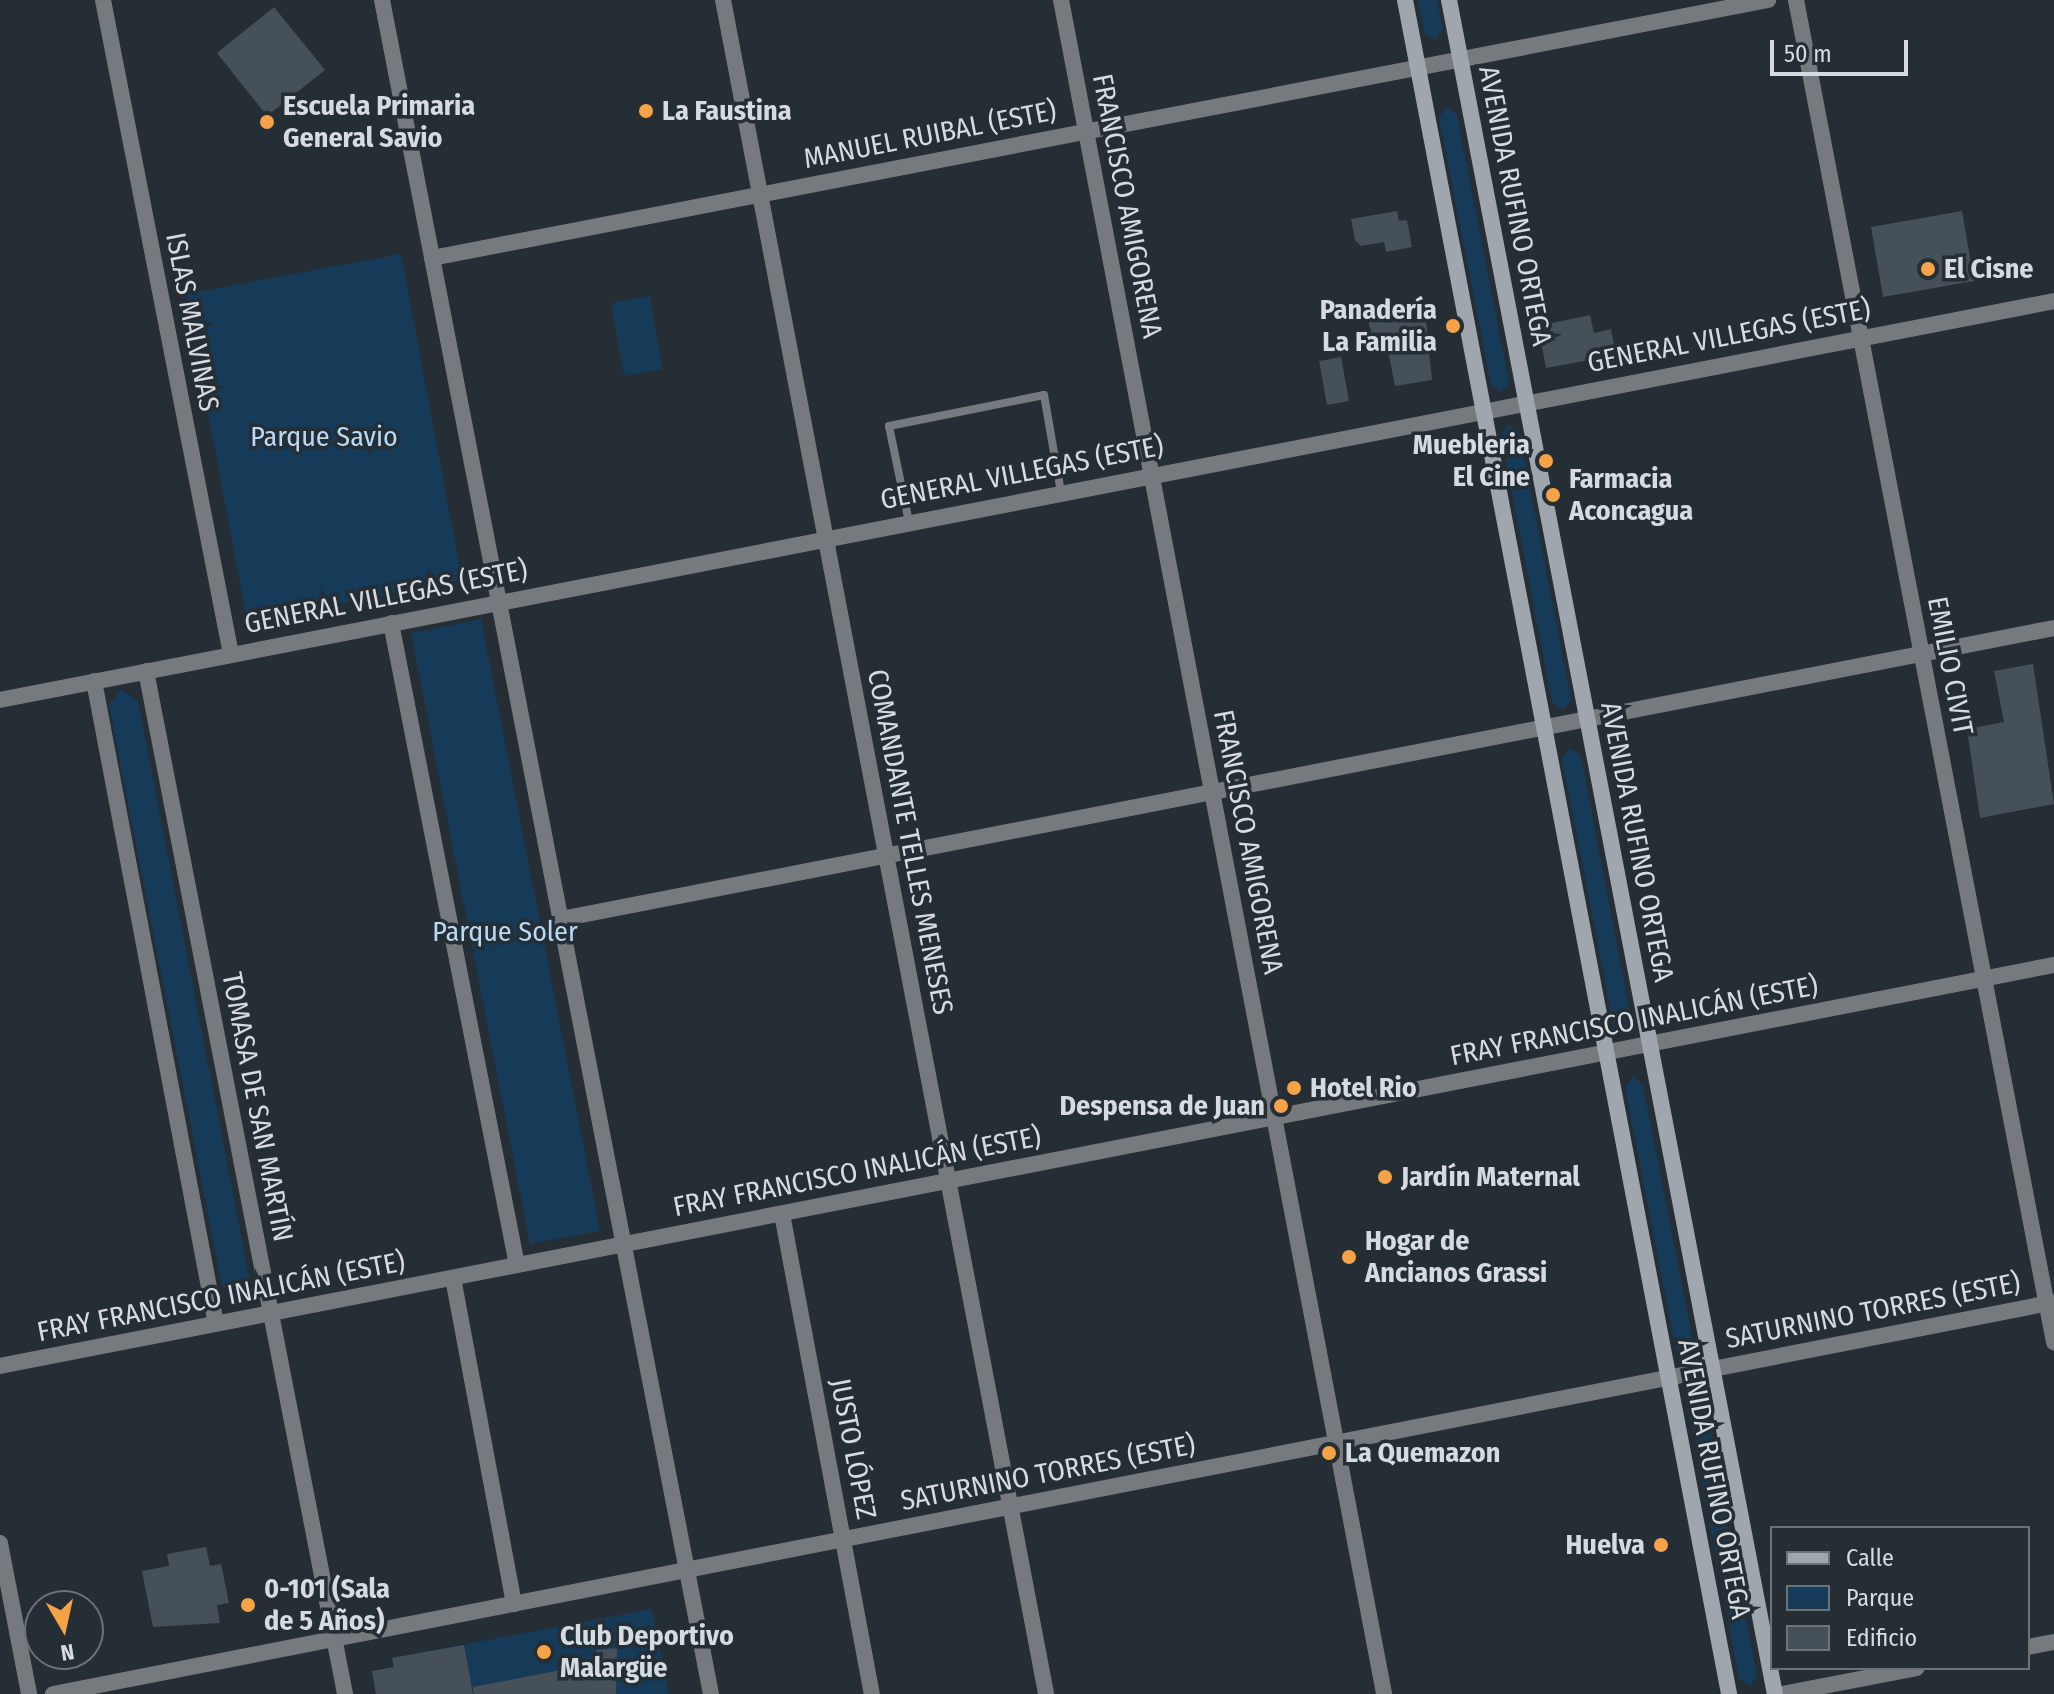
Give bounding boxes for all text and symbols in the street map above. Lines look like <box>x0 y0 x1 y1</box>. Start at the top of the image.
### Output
scale bar <box>1774 24 1912 74</box>
text: 50 m <box>1784 40 1832 68</box>
street label: AVENIDA RUFINO ORTEGA <box>1471 63 1559 349</box>
street label: FRANCISCO AMIGORENA <box>1085 71 1169 341</box>
place label: Escuela Primaria General Savio <box>283 89 475 155</box>
place label: La Faustina <box>662 94 792 128</box>
street label: MANUEL RUIBAL (ESTE) <box>801 94 1059 176</box>
marker: La Faustina <box>637 102 655 120</box>
marker: Escuela Primaria General Savio <box>258 113 276 131</box>
street label: ISLAS MALVINAS <box>158 230 226 414</box>
place label: El Cisne <box>1944 252 2034 286</box>
marker: El Cisne <box>1919 260 1937 278</box>
street label: GENERAL VILLEGAS (ESTE) <box>1585 292 1873 380</box>
place label: Panadería La Familia <box>1320 293 1437 359</box>
marker: Panadería La Familia <box>1444 317 1462 335</box>
park label: Parque Savio <box>250 420 398 454</box>
place label: Muebleria El Cine <box>1413 428 1530 494</box>
street label: GENERAL VILLEGAS (ESTE) <box>878 429 1166 517</box>
marker: Muebleria El Cine <box>1537 452 1555 470</box>
place label: Farmacia Aconcagua <box>1569 462 1693 528</box>
marker: Farmacia Aconcagua <box>1544 486 1562 504</box>
street label: GENERAL VILLEGAS (ESTE) <box>242 553 530 641</box>
street label: EMILIO CIVIT <box>1920 594 1980 738</box>
street label: COMANDANTE TELLES MENESES <box>860 667 960 1017</box>
street label: AVENIDA RUFINO ORTEGA <box>1593 699 1681 985</box>
street label: FRANCISCO AMIGORENA <box>1206 707 1290 977</box>
park label: Parque Soler <box>432 915 578 949</box>
street label: TOMASA DE SAN MARTÍN <box>214 969 300 1245</box>
street label: FRAY FRANCISCO INALICÁN (ESTE) <box>1447 969 1821 1073</box>
place label: Hotel Rio <box>1310 1071 1417 1105</box>
marker: Hotel Rio <box>1285 1079 1303 1097</box>
place label: Despensa de Juan <box>1059 1089 1265 1123</box>
marker: Despensa de Juan <box>1272 1097 1290 1115</box>
street label: FRAY FRANCISCO INALICÁN (ESTE) <box>670 1120 1044 1224</box>
place label: Jardín Maternal <box>1401 1160 1580 1194</box>
marker: Jardín Maternal <box>1376 1168 1394 1186</box>
place label: Hogar de Ancianos Grassi <box>1365 1224 1547 1290</box>
street label: FRAY FRANCISCO INALICÁN (ESTE) <box>34 1245 408 1349</box>
marker: Hogar de Ancianos Grassi <box>1340 1248 1358 1266</box>
street label: SATURNINO TORRES (ESTE) <box>1723 1266 2023 1356</box>
street label: AVENIDA RUFINO ORTEGA <box>1670 1336 1758 1622</box>
street label: JUSTO LÓPEZ <box>823 1376 883 1522</box>
street label: SATURNINO TORRES (ESTE) <box>898 1428 1198 1518</box>
place label: La Quemazon <box>1345 1436 1500 1470</box>
marker: La Quemazon <box>1320 1444 1338 1462</box>
legend <box>1770 1526 2030 1670</box>
place label: Huelva <box>1566 1528 1645 1562</box>
marker: Huelva <box>1652 1536 1670 1554</box>
text: Calle <box>1846 1544 1894 1572</box>
place label: 0-101 (Sala de 5 Años) <box>264 1572 390 1638</box>
text: Parque <box>1846 1584 1914 1612</box>
north arrow <box>24 1590 104 1670</box>
marker: 0-101 (Sala de 5 Años) <box>239 1596 257 1614</box>
place label: Club Deportivo Malargüe <box>560 1619 734 1685</box>
text: Edificio <box>1846 1624 1917 1652</box>
text: N <box>59 1638 76 1667</box>
marker: Club Deportivo Malargüe <box>535 1643 553 1661</box>

